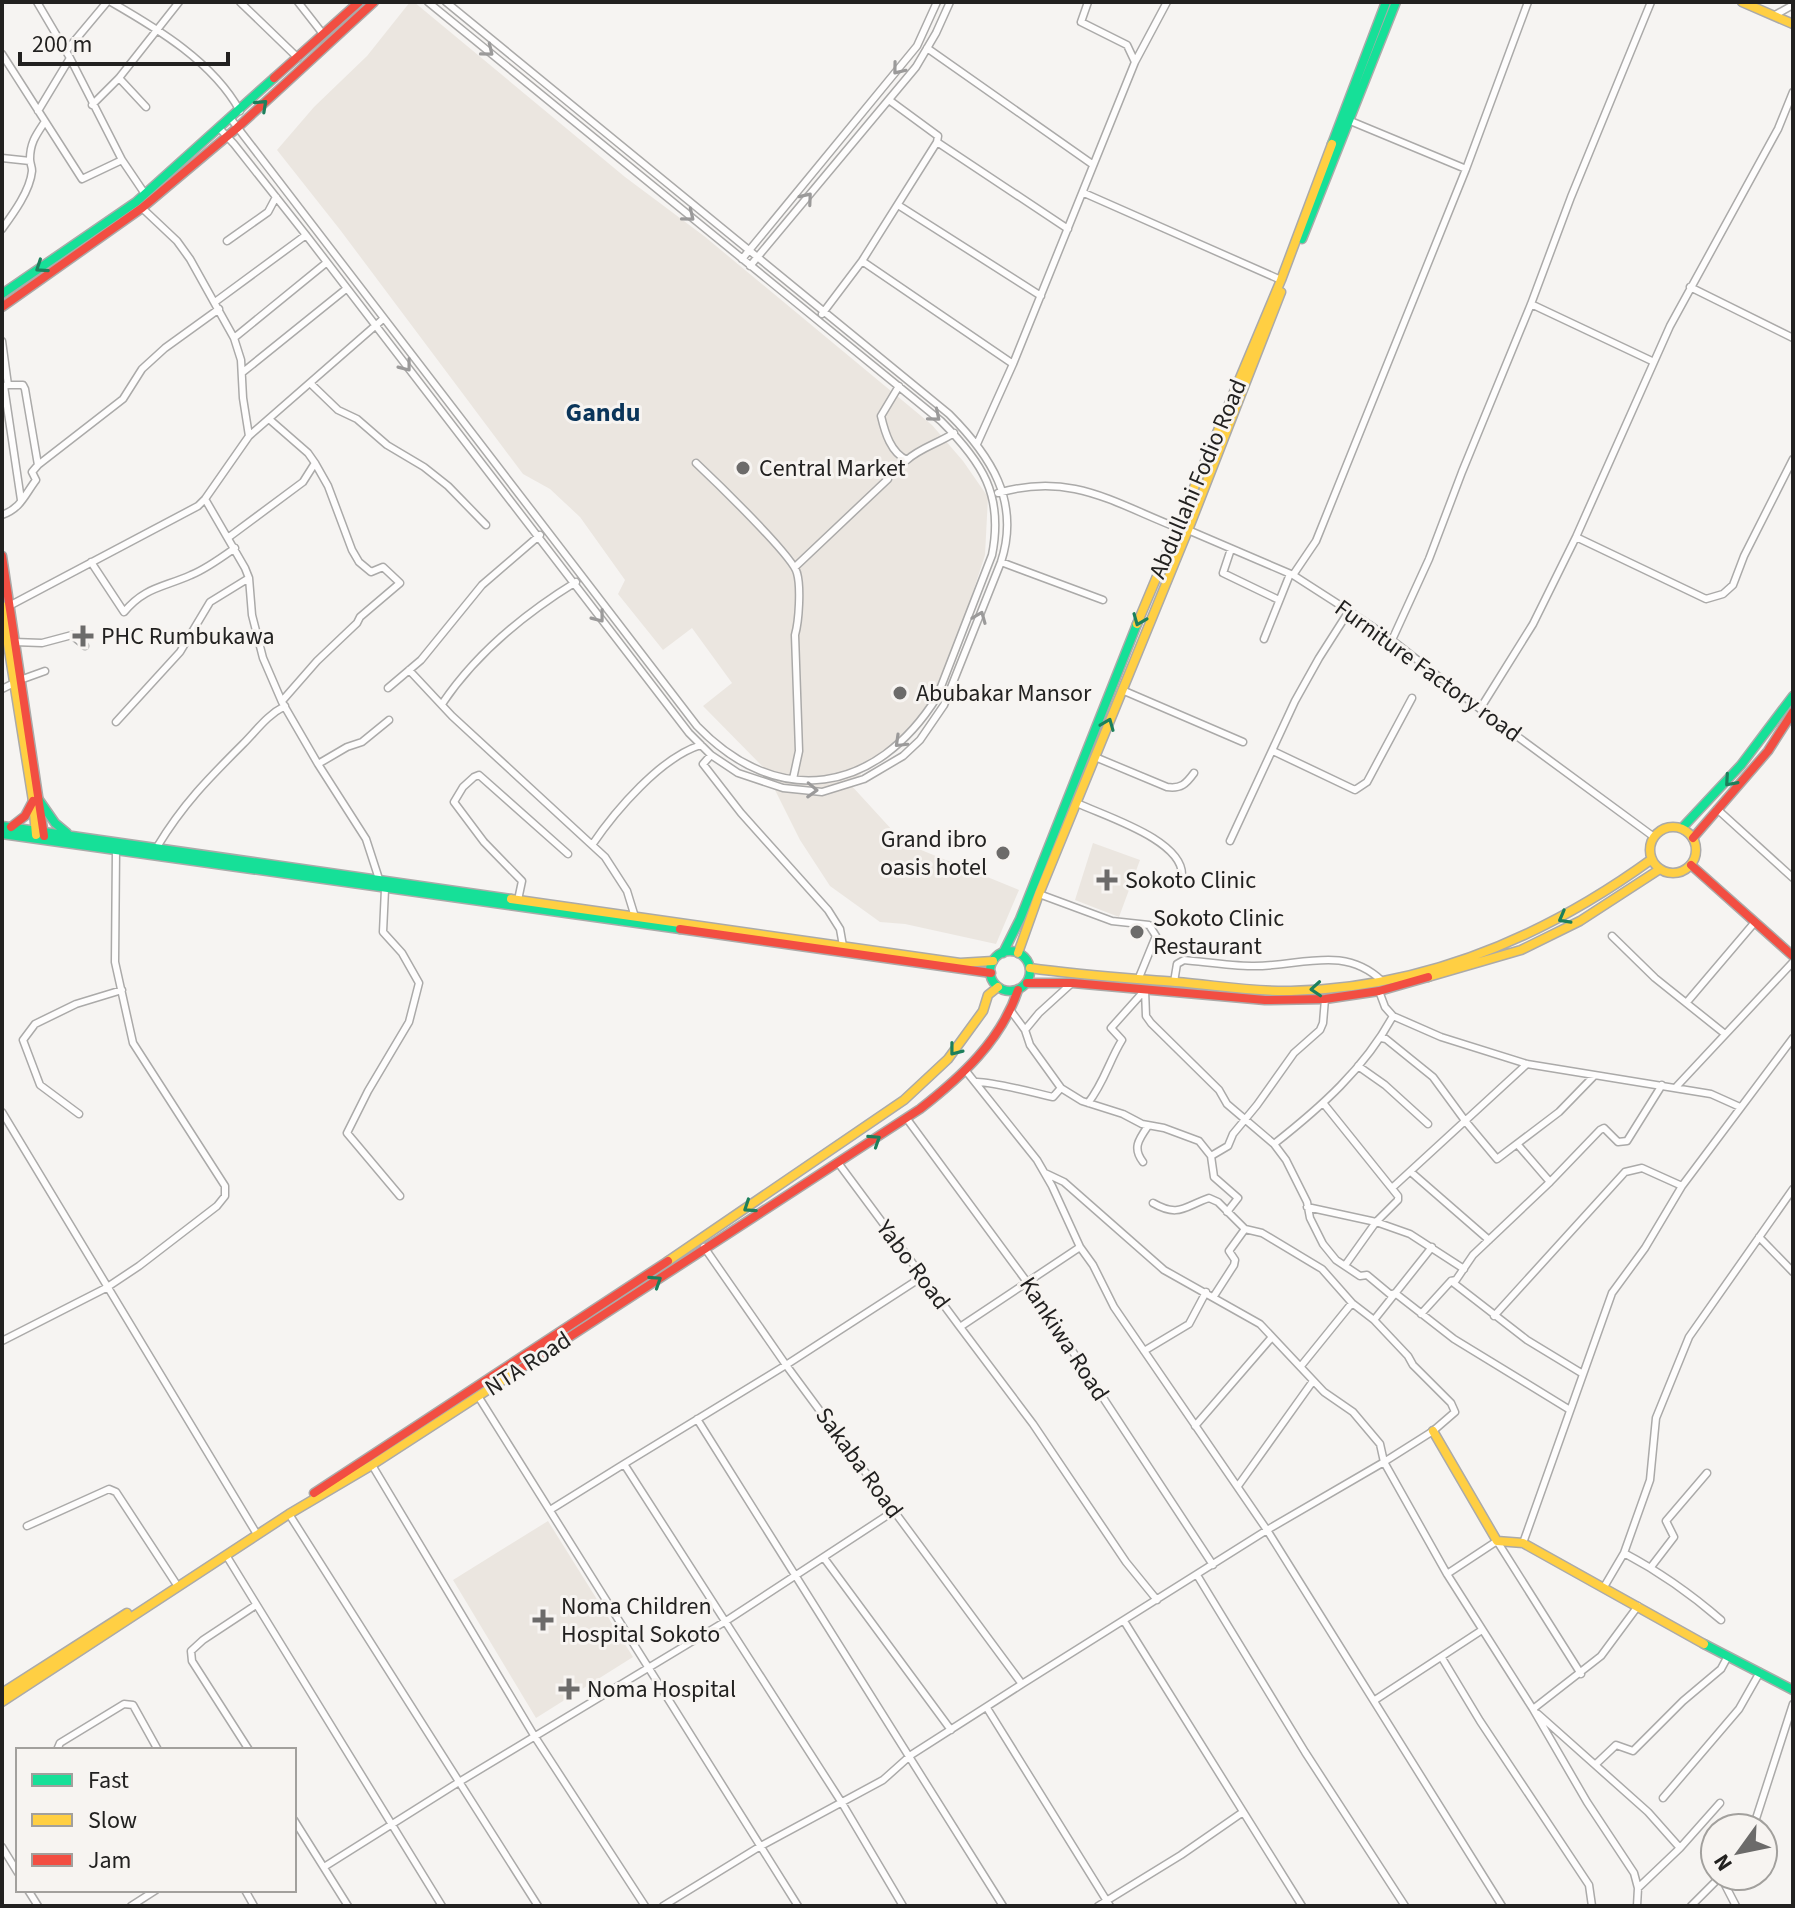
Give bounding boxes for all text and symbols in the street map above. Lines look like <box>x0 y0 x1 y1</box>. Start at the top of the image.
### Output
scale bar <box>20 16 228 66</box>
text: 200 m <box>32 27 92 62</box>
one-way arrow <box>479 42 494 56</box>
one-way arrow <box>894 60 908 75</box>
one-way arrow <box>253 100 268 114</box>
one-way arrow <box>797 193 812 208</box>
one-way arrow <box>680 207 695 221</box>
one-way arrow <box>36 257 50 272</box>
one-way arrow <box>397 357 411 372</box>
street label: Abdullahi Fodio Road <box>1140 374 1256 584</box>
district label: Gandu <box>566 394 640 431</box>
one-way arrow <box>925 406 940 421</box>
place label: Central Market <box>759 451 906 486</box>
marker: Central Market <box>734 459 752 477</box>
street label: Furniture Factory road <box>1327 591 1529 751</box>
one-way arrow <box>590 608 604 622</box>
one-way arrow <box>970 611 986 625</box>
one-way arrow <box>1132 612 1149 626</box>
place label: PHC Rumbukawa <box>101 619 275 654</box>
marker: PHC Rumbukawa <box>72 625 94 647</box>
place label: Abubakar Mansor <box>916 676 1092 711</box>
marker: Abubakar Mansor <box>891 684 909 702</box>
one-way arrow <box>1099 718 1115 732</box>
one-way arrow <box>895 733 909 748</box>
one-way arrow <box>1725 771 1739 786</box>
one-way arrow <box>807 782 819 799</box>
place label: Grand ibro oasis hotel <box>880 822 987 885</box>
marker: Grand ibro oasis hotel <box>994 844 1012 862</box>
place label: Sokoto Clinic <box>1125 863 1256 898</box>
marker: Sokoto Clinic <box>1096 869 1118 891</box>
place label: Sokoto Clinic Restaurant <box>1153 901 1284 964</box>
one-way arrow <box>1557 908 1572 923</box>
marker: Sokoto Clinic Restaurant <box>1128 923 1146 941</box>
one-way arrow <box>1309 980 1322 997</box>
one-way arrow <box>950 1041 965 1055</box>
one-way arrow <box>866 1135 880 1150</box>
one-way arrow <box>743 1197 757 1212</box>
street label: Yabo Road <box>867 1212 958 1317</box>
street label: Kankiwa Road <box>1011 1270 1117 1408</box>
one-way arrow <box>648 1276 662 1291</box>
street label: NTA Road <box>478 1323 578 1405</box>
street label: Sakaba Road <box>807 1400 911 1526</box>
place label: Noma Children Hospital Sokoto <box>561 1589 720 1652</box>
marker: Noma Children Hospital Sokoto <box>532 1609 554 1631</box>
place label: Noma Hospital <box>587 1672 736 1707</box>
marker: Noma Hospital <box>558 1678 580 1700</box>
legend <box>16 1748 296 1892</box>
text: Fast <box>88 1763 129 1798</box>
text: Slow <box>88 1803 137 1838</box>
north arrow <box>1699 1812 1779 1892</box>
text: Jam <box>88 1843 132 1878</box>
text: N <box>1706 1847 1740 1877</box>

